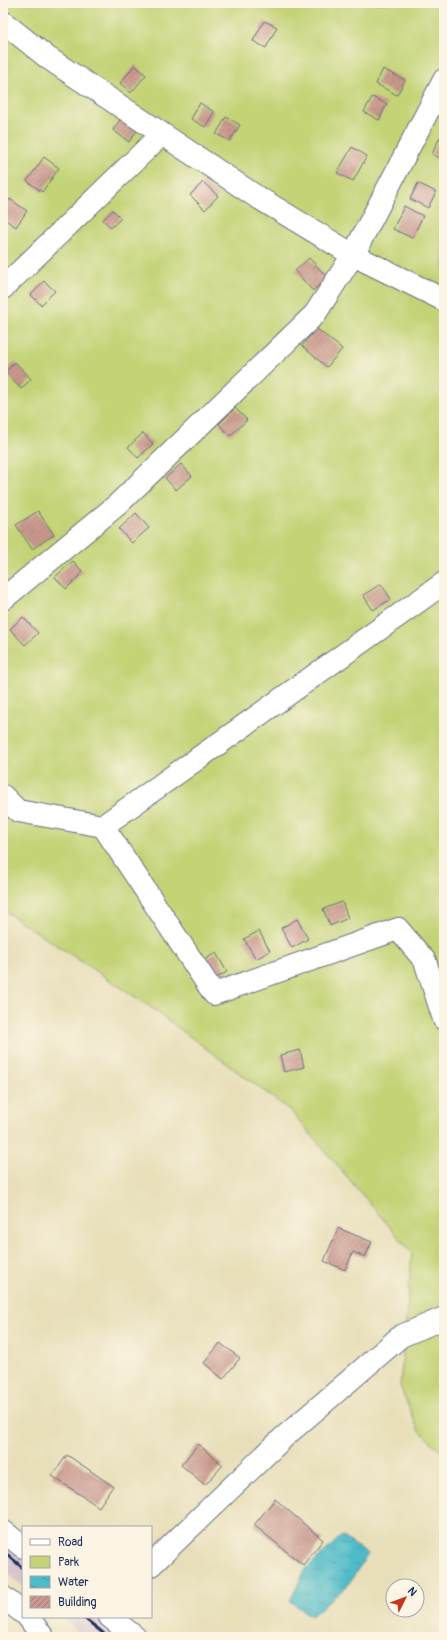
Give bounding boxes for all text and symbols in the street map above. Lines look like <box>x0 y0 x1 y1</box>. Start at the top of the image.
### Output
legend <box>22 1526 152 1618</box>
text: Road <box>58 1535 83 1550</box>
text: Park <box>58 1555 79 1570</box>
text: Water <box>58 1575 89 1590</box>
north arrow <box>385 1578 425 1618</box>
text: N <box>405 1585 420 1599</box>
text: Building <box>58 1595 97 1610</box>

